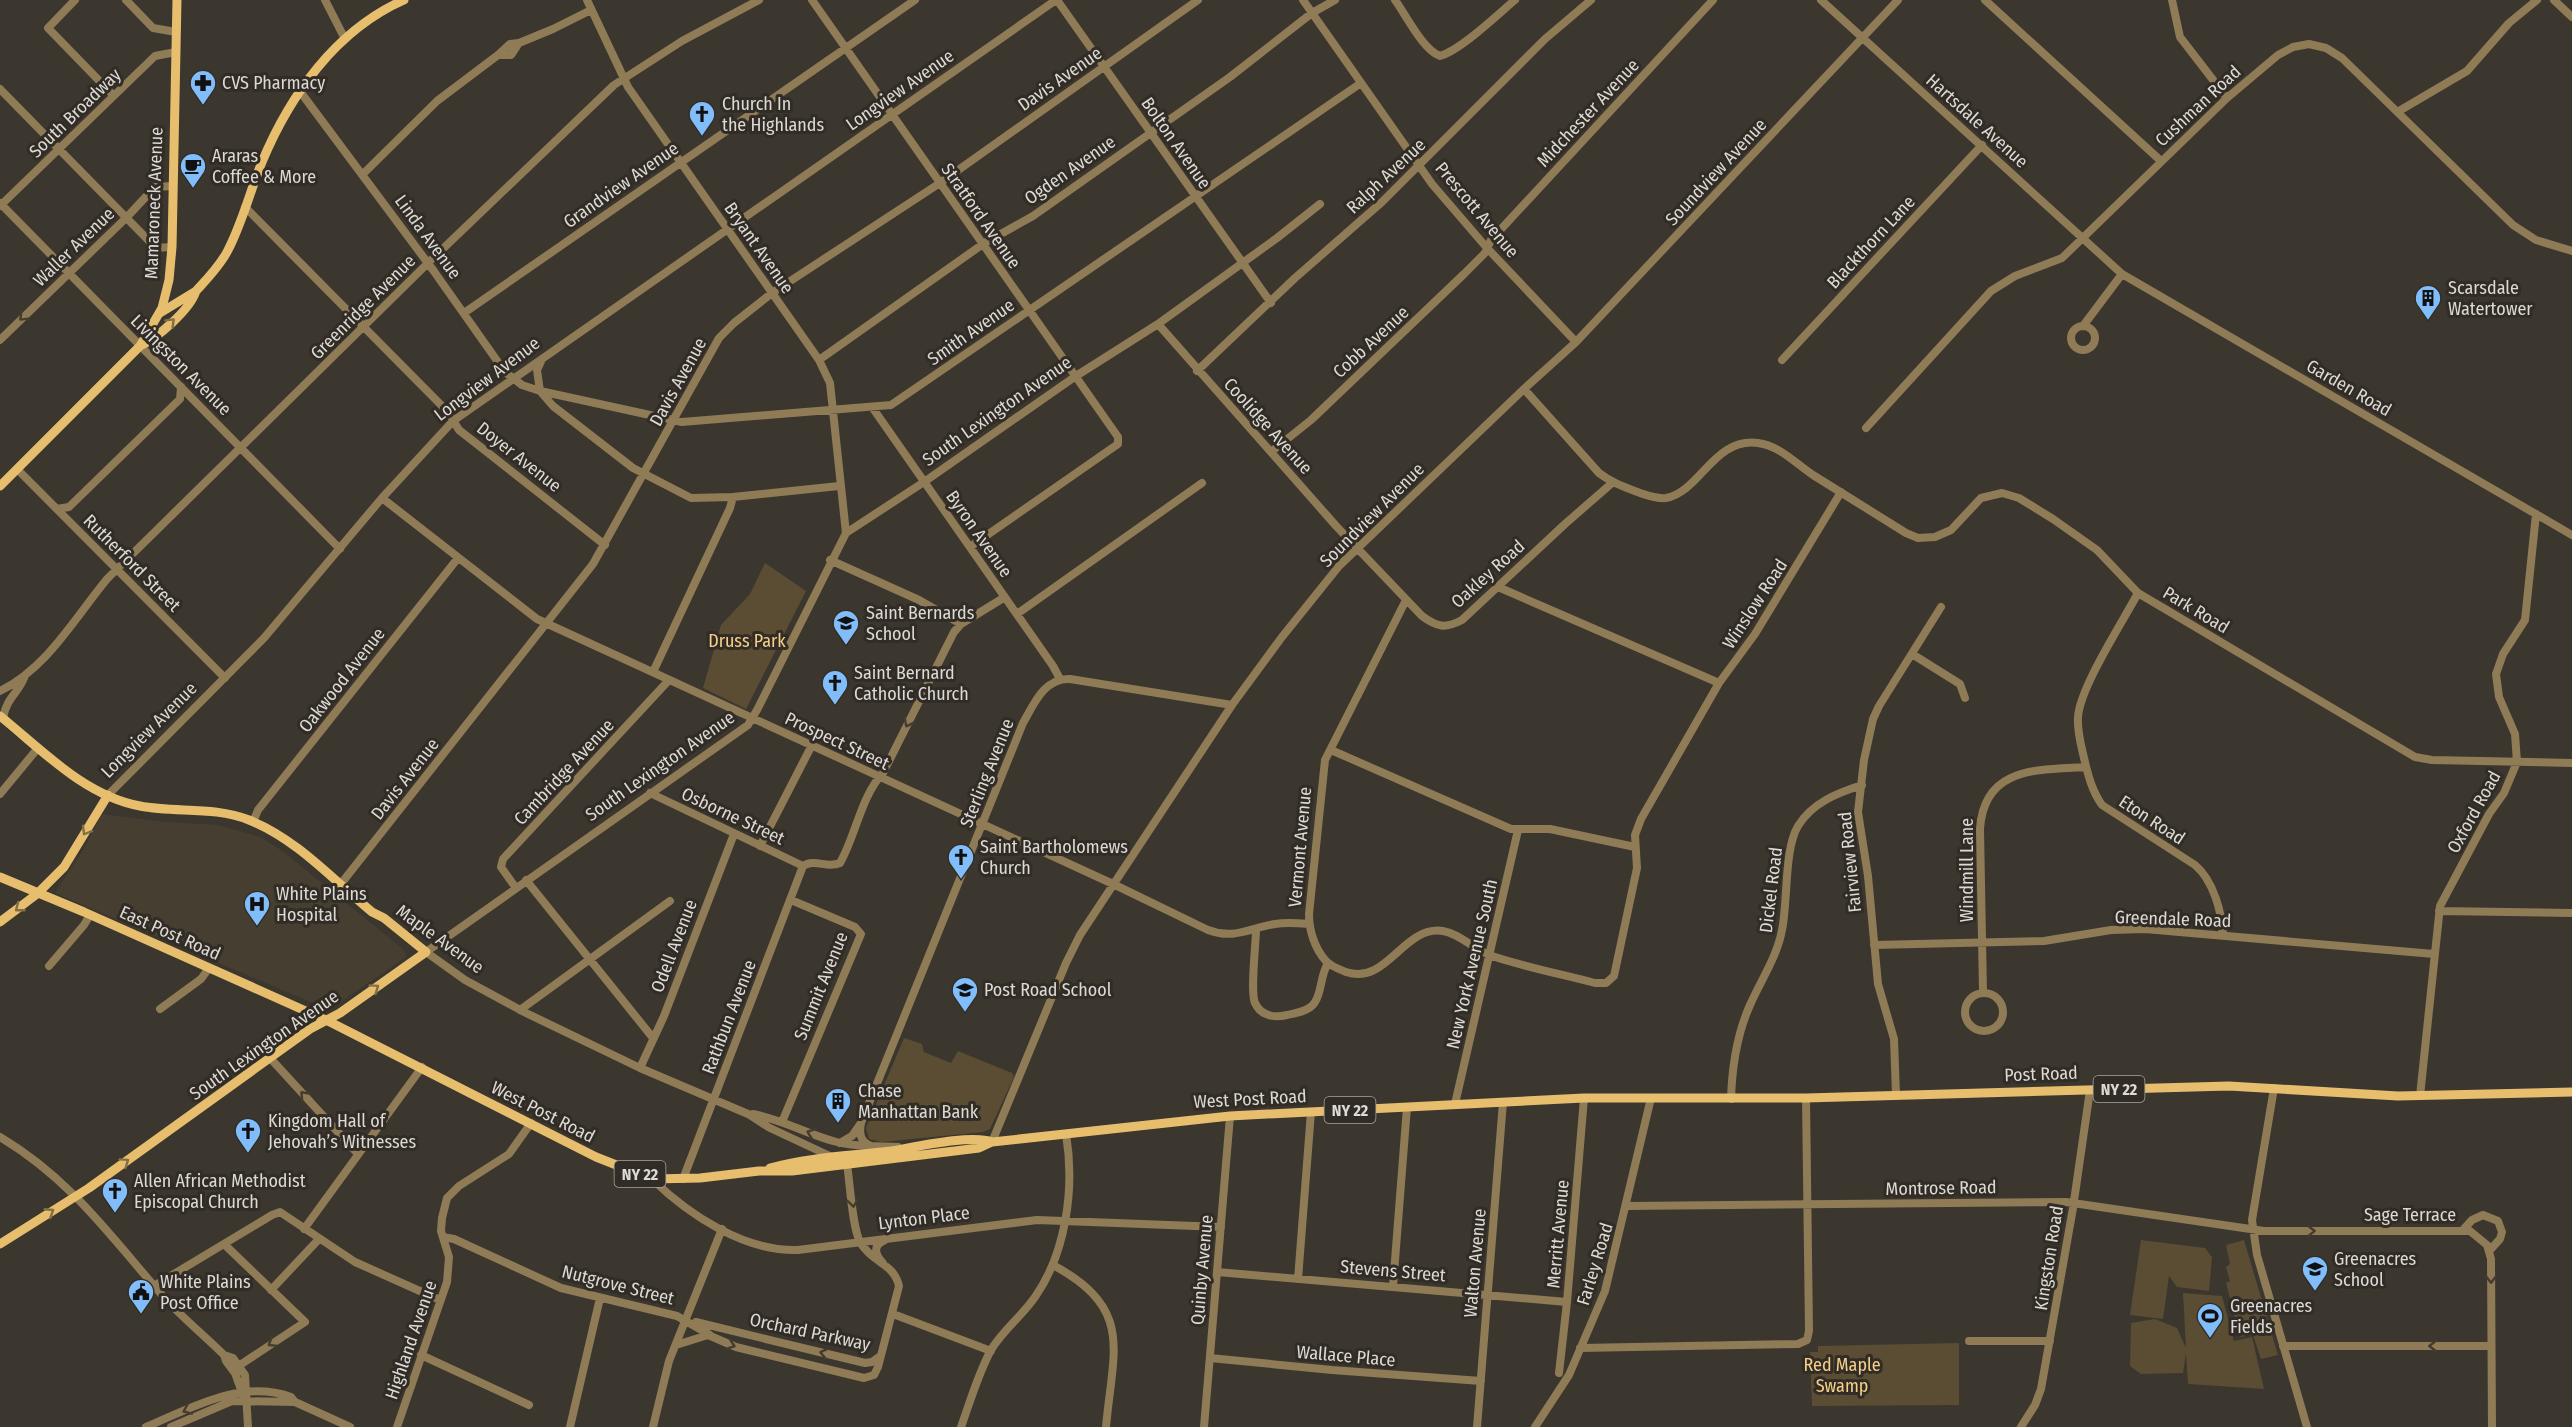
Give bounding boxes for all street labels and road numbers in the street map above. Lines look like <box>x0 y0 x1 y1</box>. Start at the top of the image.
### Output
street label: Davis Avenue <box>1014 42 1106 116</box>
street label: Longview Avenue <box>842 45 958 135</box>
street label: Midchester Avenue <box>1532 54 1644 172</box>
street label: Cushman Road <box>2151 61 2245 151</box>
street label: South Broadway <box>25 64 125 162</box>
street label: Hartsdale Avenue <box>1921 69 2033 173</box>
street label: Bolton Avenue <box>1136 93 1216 193</box>
street label: Soundview Avenue <box>1661 114 1771 230</box>
street label: Mamaroneck Avenue <box>140 126 168 280</box>
street label: Ogden Avenue <box>1020 131 1120 209</box>
street label: Ralph Avenue <box>1342 134 1430 218</box>
street label: Grandview Avenue <box>559 137 683 233</box>
street label: Prescott Avenue <box>1431 158 1524 262</box>
street label: Stratford Avenue <box>936 159 1026 273</box>
street label: Linda Avenue <box>390 191 466 284</box>
street label: Blackthorn Lane <box>1822 191 1920 293</box>
street label: Bryant Avenue <box>719 198 799 298</box>
street label: Waller Avenue <box>29 203 119 291</box>
street label: Greenridge Avenue <box>306 250 420 364</box>
street label: Smith Avenue <box>923 294 1019 370</box>
street label: Cobb Avenue <box>1328 301 1414 383</box>
street label: Livingston Avenue <box>126 310 236 420</box>
street label: Longview Avenue <box>430 332 544 426</box>
street label: Davis Avenue <box>645 334 711 430</box>
street label: South Lexington Avenue <box>918 351 1076 471</box>
street label: Garden Road <box>2303 355 2395 421</box>
street label: Coolidge Avenue <box>1219 373 1317 479</box>
street label: Doyer Avenue <box>472 417 566 497</box>
street label: Soundview Avenue <box>1315 458 1429 572</box>
street label: Byron Avenue <box>941 486 1017 582</box>
street label: Rutherford Street <box>79 510 185 616</box>
street label: Oakley Road <box>1447 535 1529 613</box>
street label: Winslow Road <box>1718 555 1792 653</box>
street label: Park Road <box>2159 582 2233 638</box>
street label: Oakwood Avenue <box>294 623 390 737</box>
street label: Longview Avenue <box>96 677 202 783</box>
street label: South Lexington Avenue <box>581 706 739 826</box>
street label: Prospect Street <box>781 707 893 775</box>
street label: Cambridge Avenue <box>509 714 619 830</box>
street label: Sterling Avenue <box>955 715 1019 831</box>
street label: Davis Avenue <box>366 734 444 824</box>
street label: Oxford Road <box>2442 767 2506 857</box>
street label: Osborne Street <box>678 783 788 850</box>
street label: Vermont Avenue <box>1284 786 1316 908</box>
street label: Eton Road <box>2115 791 2189 849</box>
street label: Fairview Road <box>1834 811 1866 913</box>
street label: Windmill Lane <box>1956 818 1978 922</box>
street label: Dickel Road <box>1755 846 1787 934</box>
street label: New York Avenue South <box>1442 877 1502 1051</box>
street label: Odell Avenue <box>646 896 702 996</box>
street label: Maple Avenue <box>392 900 488 978</box>
street label: East Post Road <box>116 901 224 965</box>
street label: Greendale Road <box>2114 906 2232 932</box>
street label: Summit Avenue <box>789 929 853 1043</box>
street label: Rathbun Avenue <box>697 957 761 1077</box>
street label: South Lexington Avenue <box>185 985 343 1105</box>
street label: Post Road <box>2004 1062 2078 1086</box>
street label: West Post Road <box>487 1076 599 1148</box>
road number: NY 22 <box>2094 1076 2144 1102</box>
street label: West Post Road <box>1193 1085 1307 1113</box>
road number: NY 22 <box>1324 1097 1376 1123</box>
road number: NY 22 <box>614 1161 666 1187</box>
street label: Montrose Road <box>1885 1176 1997 1200</box>
street label: Merritt Avenue <box>1542 1179 1574 1289</box>
street label: Lynton Place <box>877 1201 971 1235</box>
street label: Kingston Road <box>2030 1204 2068 1312</box>
street label: Sage Terrace <box>2364 1204 2456 1226</box>
street label: Walton Avenue <box>1459 1208 1491 1318</box>
street label: Quinby Avenue <box>1186 1214 1218 1326</box>
street label: Farley Road <box>1572 1220 1618 1308</box>
street label: Stevens Street <box>1339 1255 1447 1287</box>
street label: Nutgrove Street <box>560 1260 677 1310</box>
street label: Highland Avenue <box>380 1278 442 1402</box>
street label: Orchard Parkway <box>748 1308 872 1356</box>
street label: Wallace Place <box>1296 1341 1397 1371</box>

